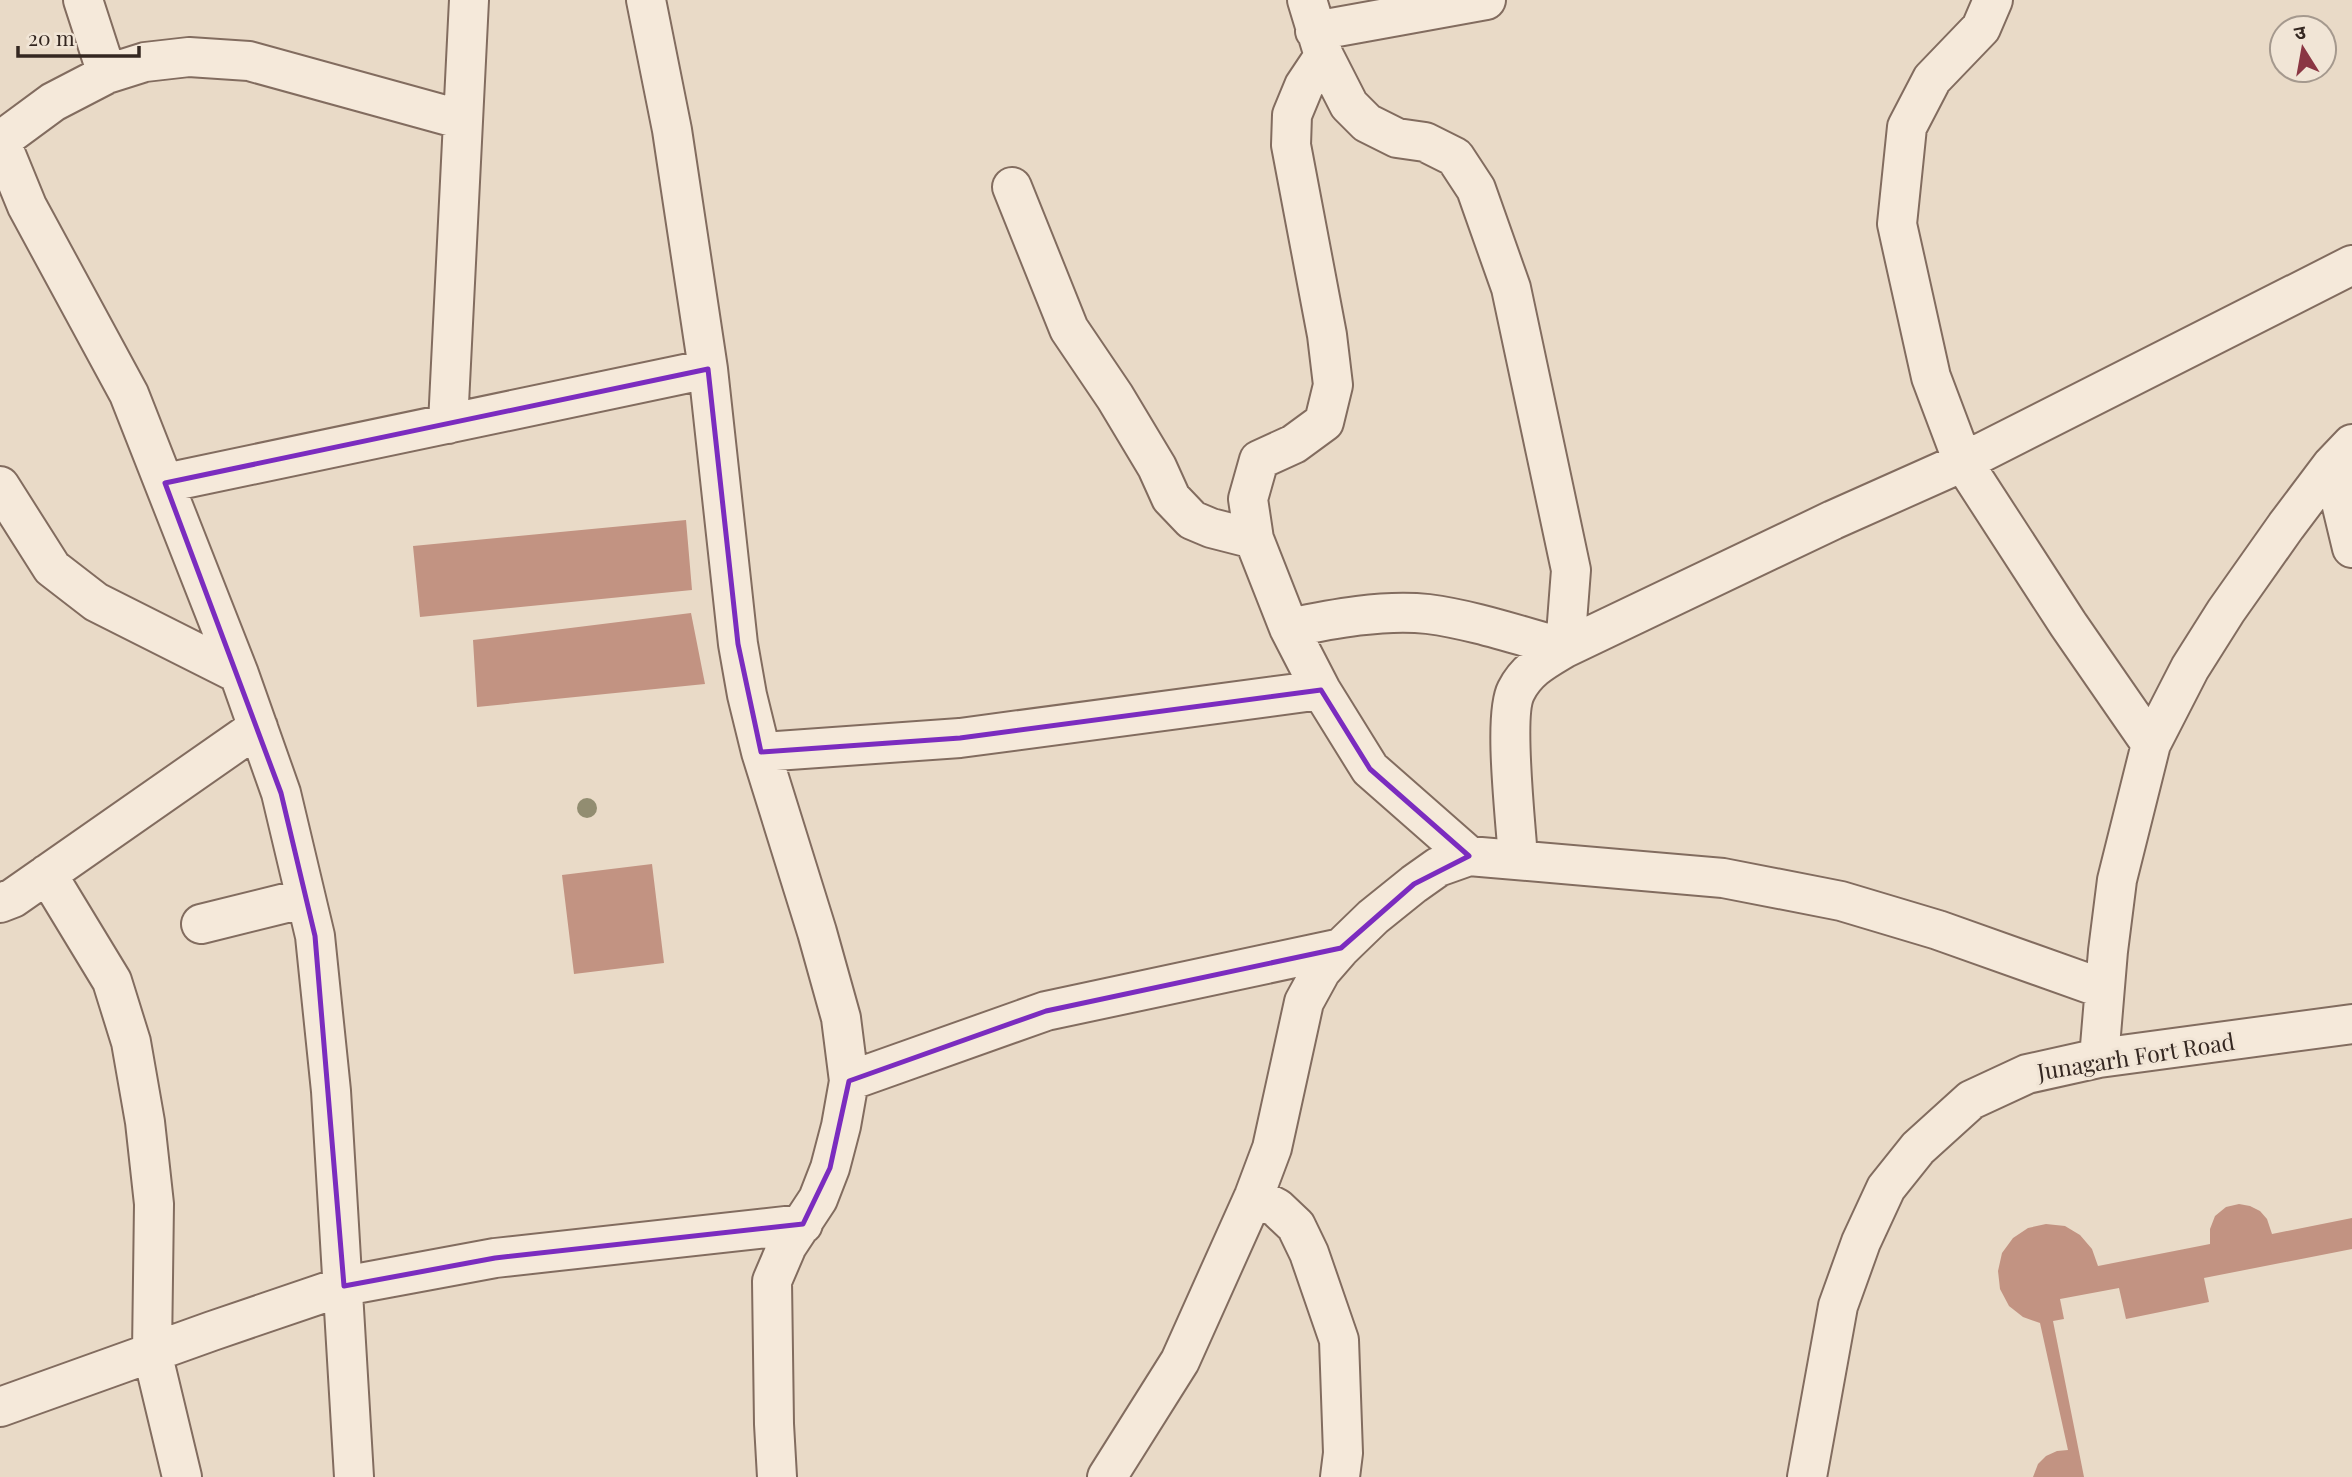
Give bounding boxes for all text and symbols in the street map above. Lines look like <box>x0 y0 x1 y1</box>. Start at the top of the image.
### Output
scale bar <box>18 14 138 58</box>
north arrow <box>2268 14 2338 84</box>
text: उ <box>2292 17 2308 45</box>
text: 20 m <box>28 23 75 51</box>
street label: Junagarh Fort Road <box>2034 1025 2237 1087</box>

